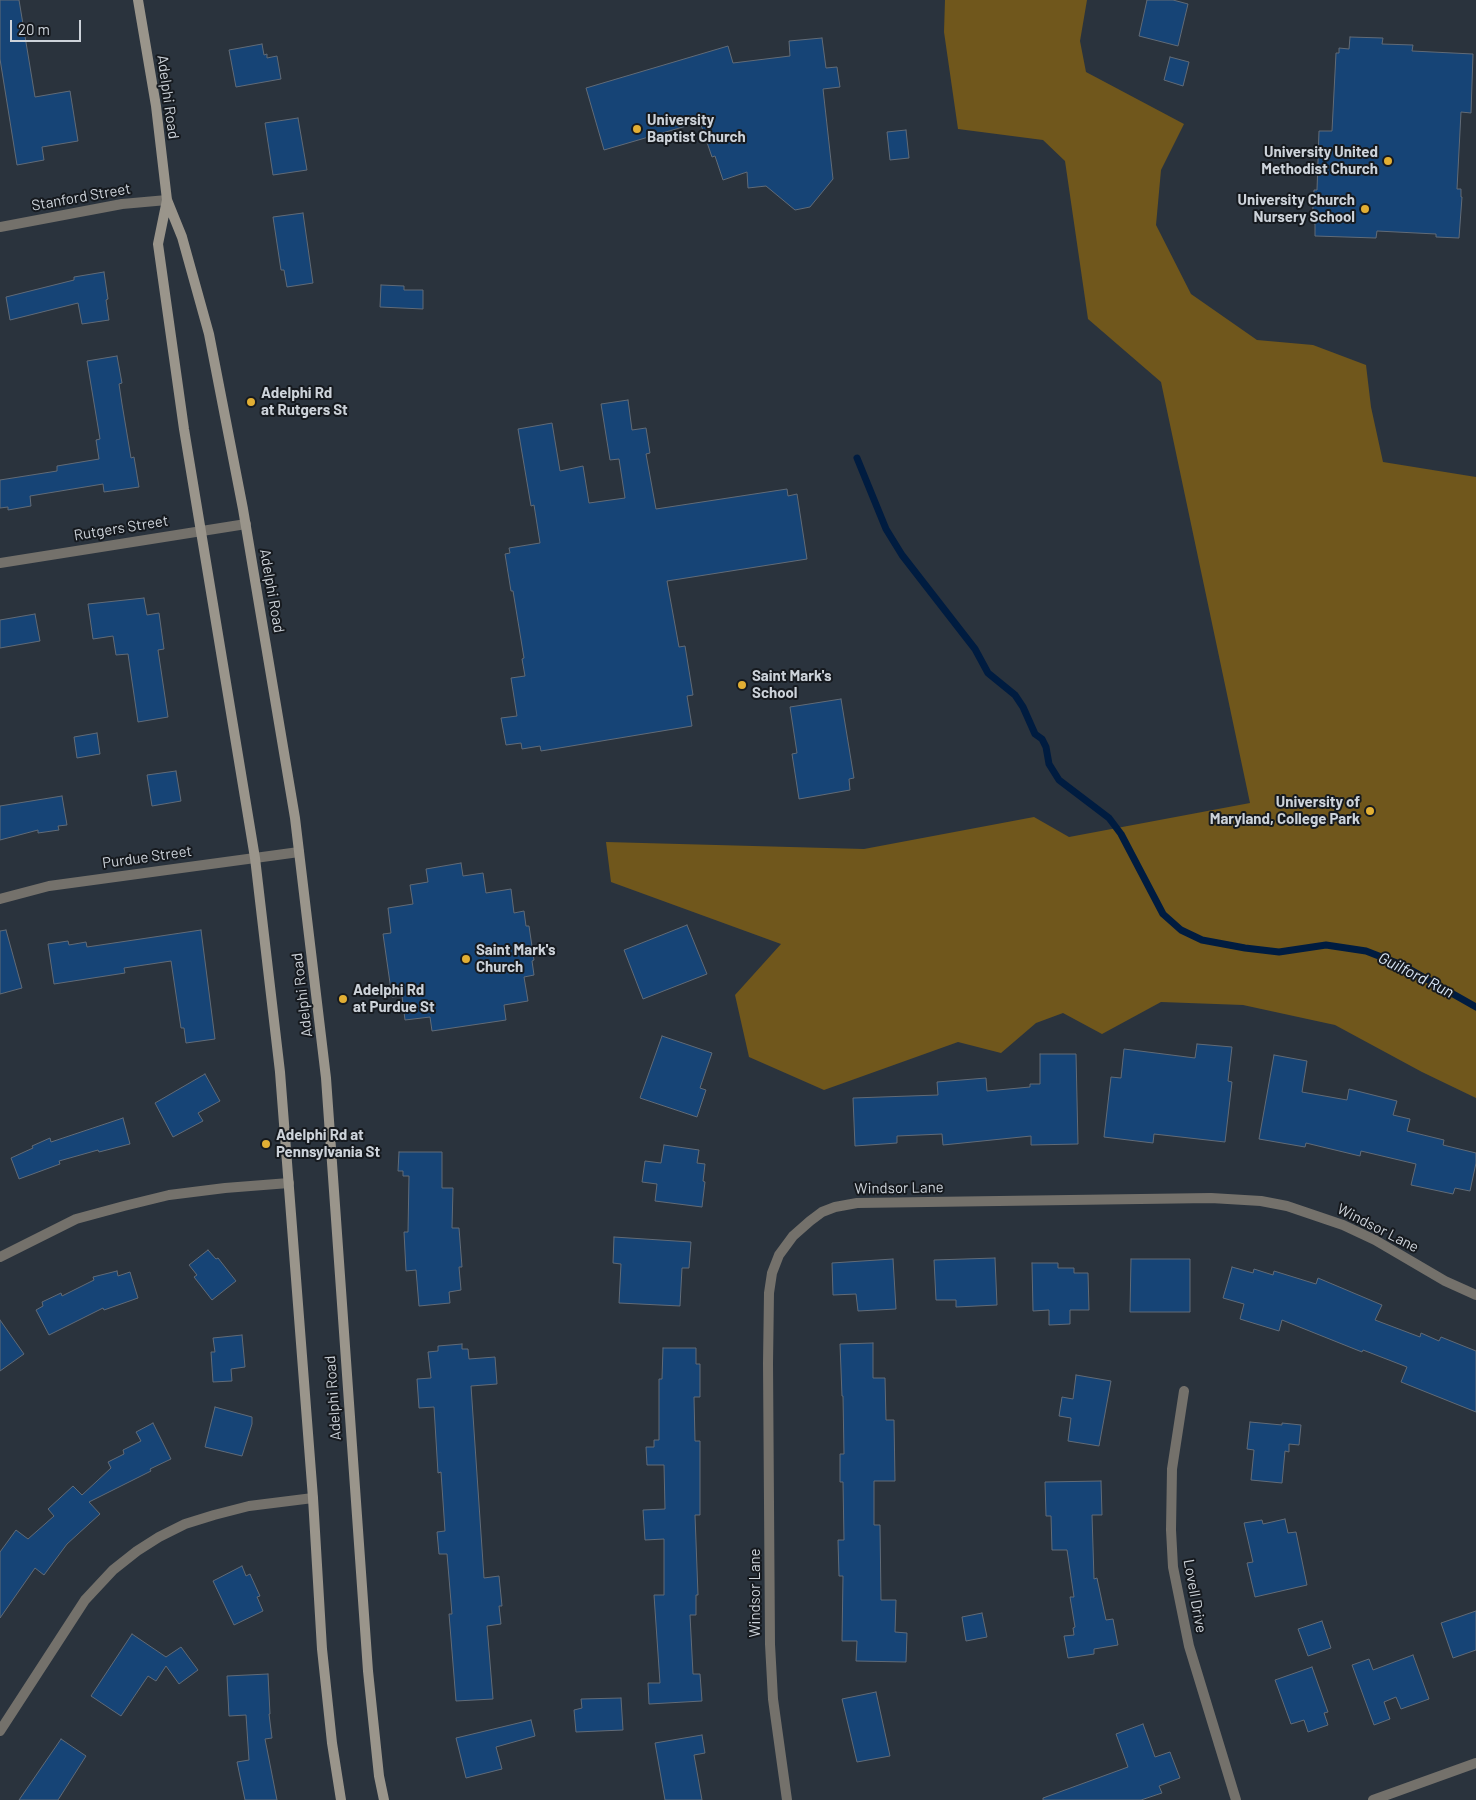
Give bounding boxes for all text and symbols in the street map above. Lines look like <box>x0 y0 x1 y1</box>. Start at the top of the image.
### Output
scale bar <box>12 10 84 42</box>
text: 20 m <box>18 20 50 38</box>
street label: Adelphi Road <box>153 54 183 140</box>
place label: University Baptist Church <box>647 111 746 146</box>
marker: University Baptist Church <box>631 123 643 135</box>
place label: University United Methodist Church <box>1261 143 1378 178</box>
marker: University United Methodist Church <box>1382 155 1394 167</box>
street label: Stanford Street <box>30 179 132 215</box>
place label: University Church Nursery School <box>1237 191 1355 226</box>
marker: University Church Nursery School <box>1359 203 1371 215</box>
place label: Adelphi Rd at Rutgers St <box>261 384 348 419</box>
marker: Adelphi Rd at Rutgers St <box>245 396 257 408</box>
street label: Rutgers Street <box>73 512 169 544</box>
street label: Adelphi Road <box>256 548 288 634</box>
place label: Saint Mark's School <box>752 667 832 702</box>
marker: Saint Mark's School <box>736 679 748 691</box>
place label: University of Maryland, College Park <box>1210 793 1360 828</box>
marker: University of Maryland, College Park <box>1364 805 1376 817</box>
street label: Purdue Street <box>101 842 193 872</box>
place label: Saint Mark's Church <box>476 941 556 976</box>
water label: Guilford Run <box>1375 948 1457 1002</box>
street label: Adelphi Road <box>288 952 316 1038</box>
marker: Saint Mark's Church <box>460 953 472 965</box>
place label: Adelphi Rd at Purdue St <box>353 981 435 1016</box>
marker: Adelphi Rd at Purdue St <box>337 993 349 1005</box>
place label: Adelphi Rd at Pennsylvania St <box>276 1126 380 1161</box>
marker: Adelphi Rd at Pennsylvania St <box>260 1138 272 1150</box>
street label: Windsor Lane <box>854 1178 944 1198</box>
street label: Windsor Lane <box>1334 1200 1422 1256</box>
street label: Adelphi Road <box>321 1355 345 1441</box>
street label: Windsor Lane <box>746 1548 764 1638</box>
street label: Lovell Drive <box>1180 1558 1210 1634</box>

